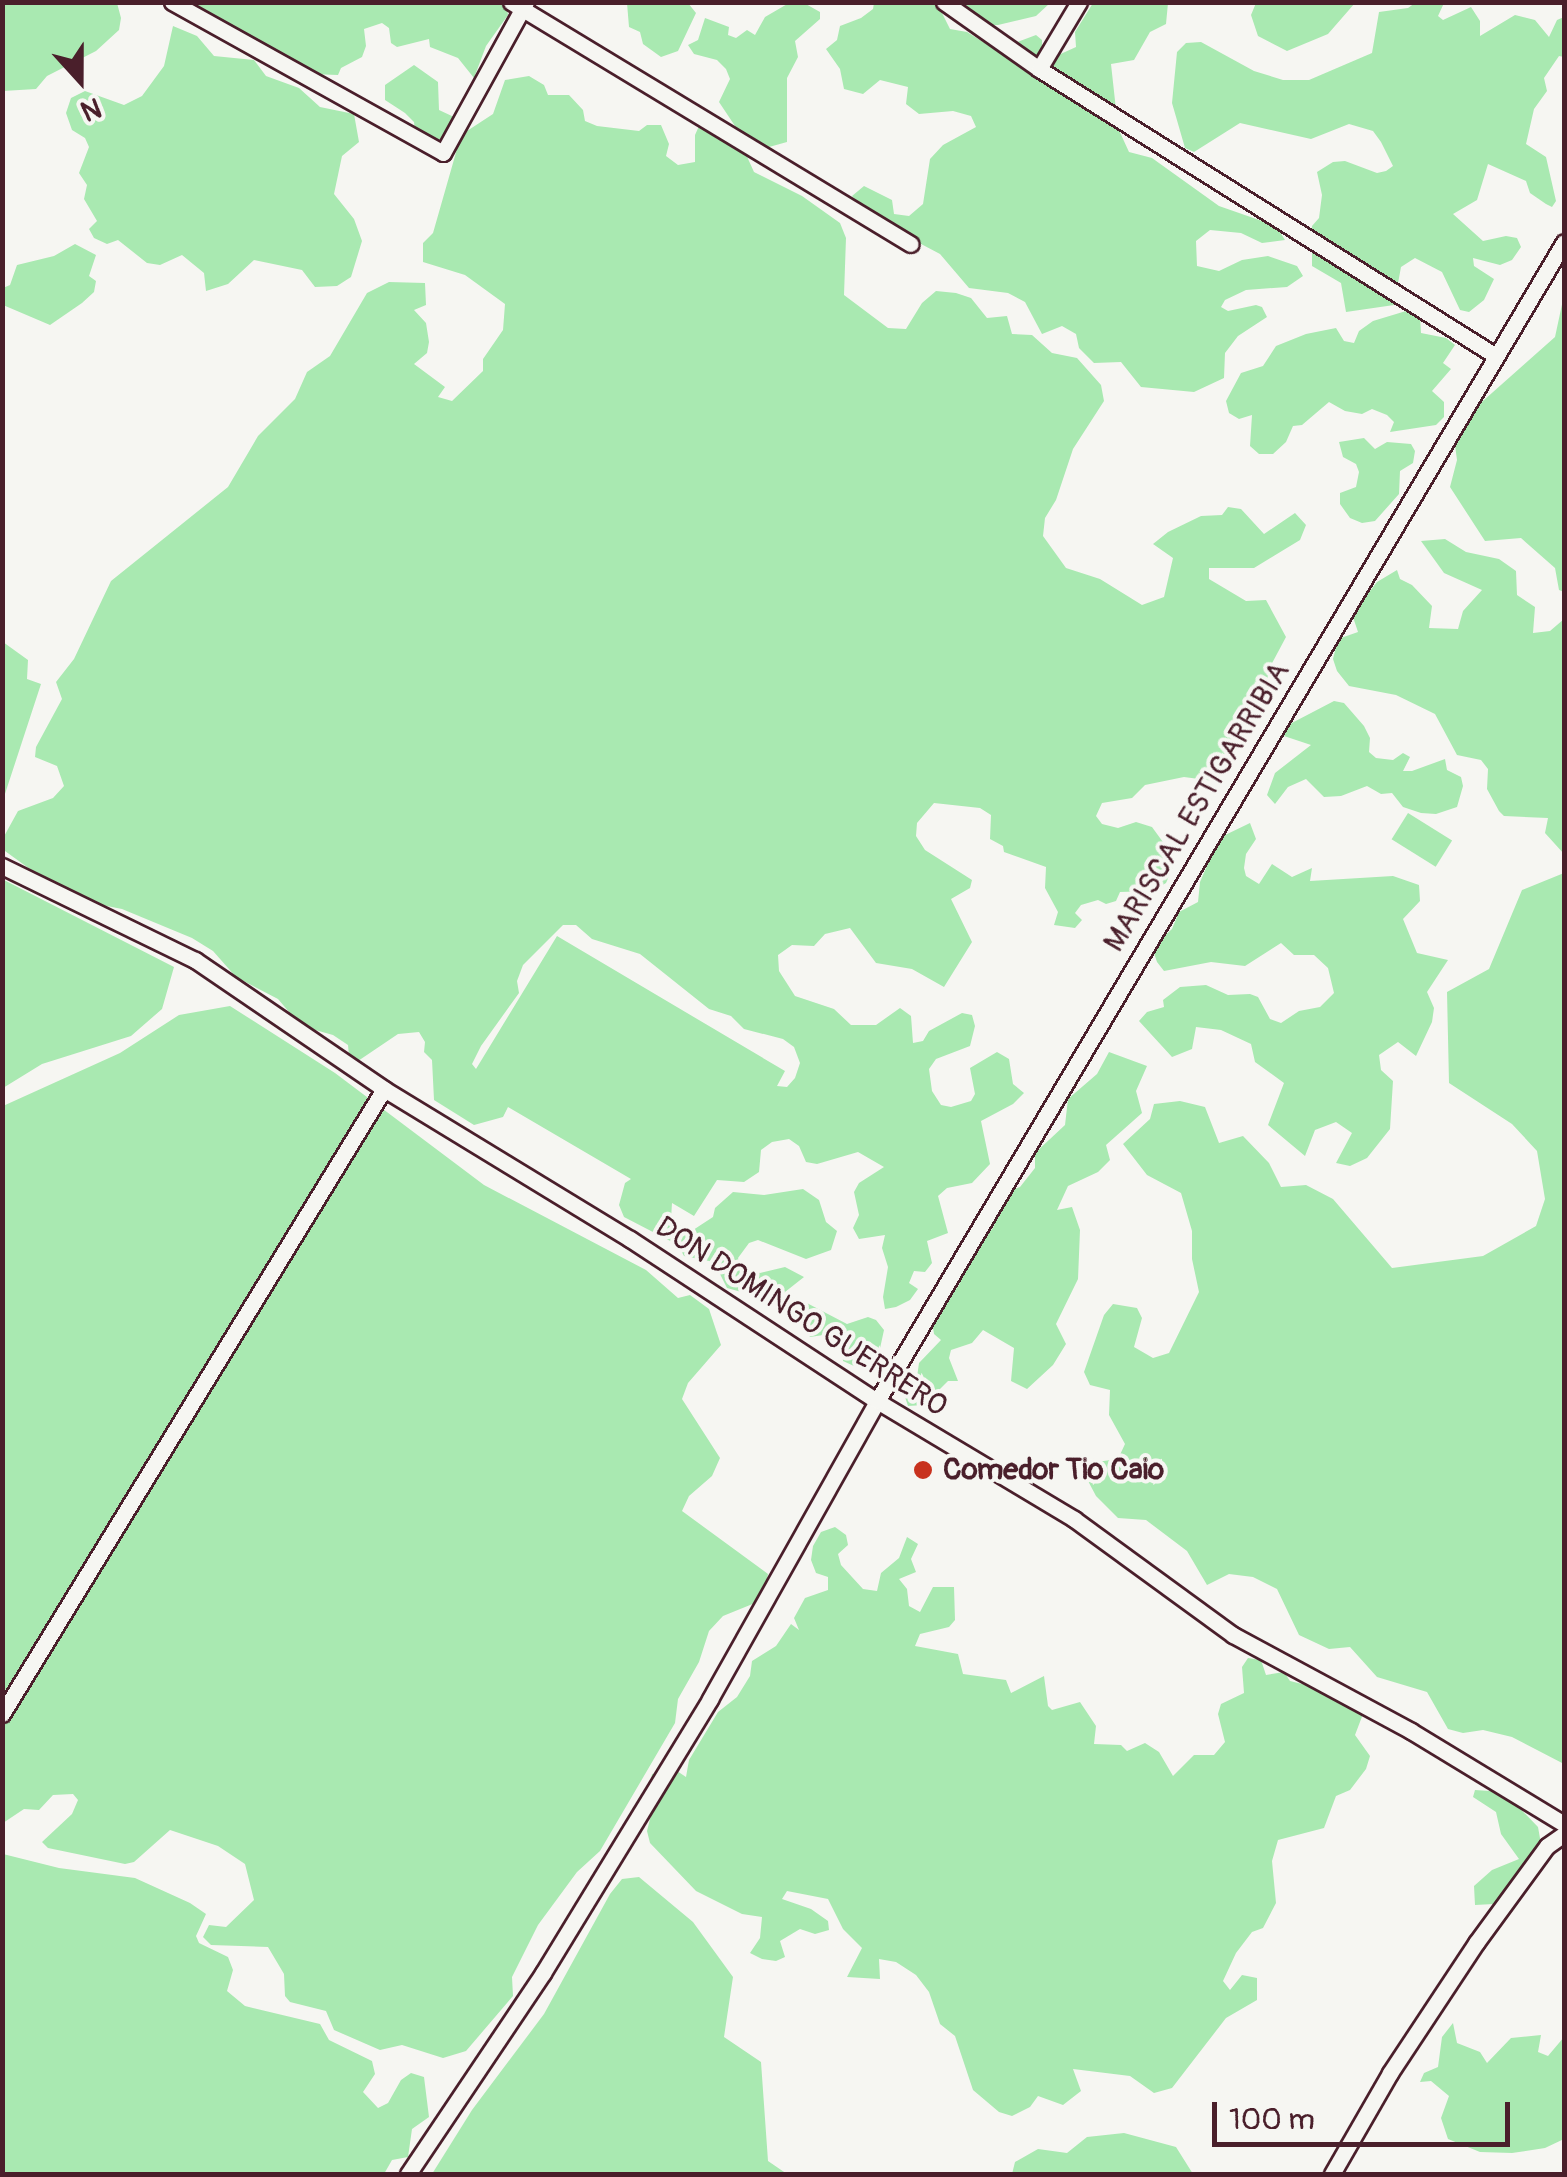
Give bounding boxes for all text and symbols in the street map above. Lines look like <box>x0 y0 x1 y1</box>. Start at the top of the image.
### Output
north arrow <box>30 30 130 130</box>
text: N <box>76 89 106 128</box>
street label: MARISCAL ESTIGARRIBIA <box>1096 656 1298 958</box>
street label: DON DOMINGO GUERRERO <box>648 1209 954 1425</box>
place label: Comedor Tio Caio <box>943 1452 1164 1488</box>
marker: Comedor Tio Caio <box>912 1459 934 1481</box>
scale bar <box>1217 2082 1514 2144</box>
text: 100 m <box>1229 2101 1315 2138</box>

